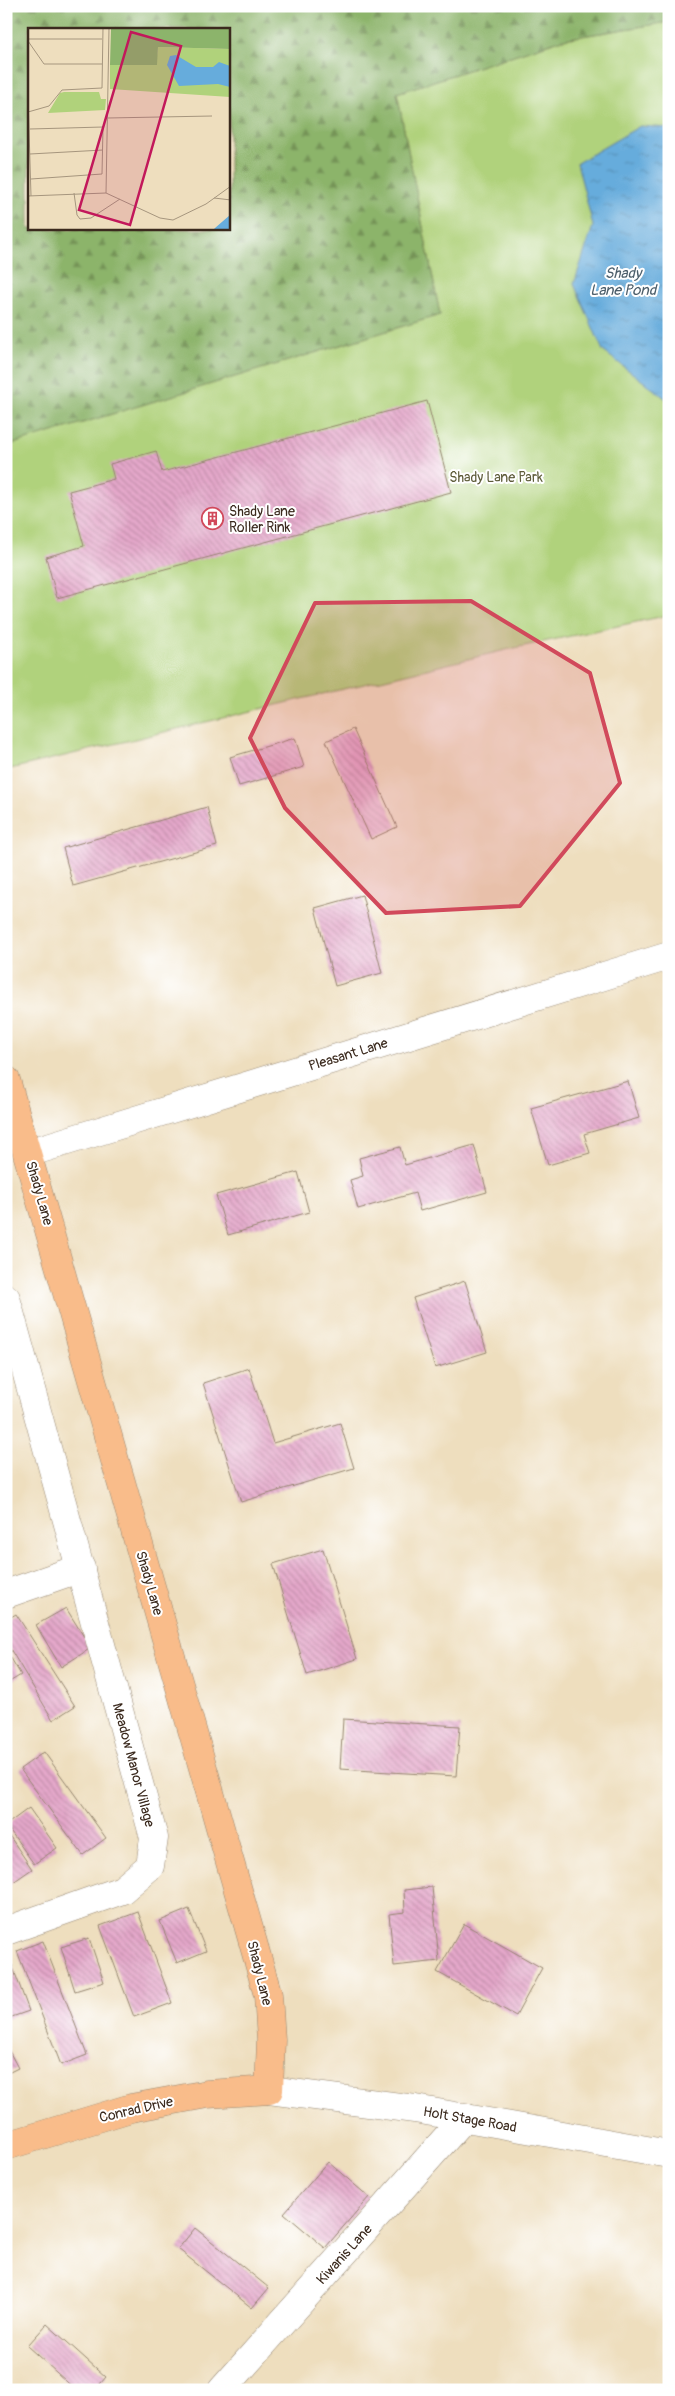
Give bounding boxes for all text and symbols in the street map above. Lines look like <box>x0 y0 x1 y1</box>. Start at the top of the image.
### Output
inset map <box>28 28 230 230</box>
water label: Shady Lane Pond <box>590 264 658 300</box>
park label: Shady Lane Park <box>449 469 543 486</box>
place label: Shady Lane Roller Rink <box>229 503 295 536</box>
building icon: Shady Lane Roller Rink <box>201 507 225 531</box>
street label: Pleasant Lane <box>306 1034 390 1075</box>
street label: Shady Lane <box>22 1159 57 1227</box>
street label: Shady Lane <box>132 1549 167 1617</box>
street label: Meadow Manor Village <box>109 1701 158 1829</box>
street label: Shady Lane <box>243 1939 276 2007</box>
street label: Conrad Drive <box>98 2093 175 2126</box>
street label: Holt Stage Road <box>422 2103 518 2136</box>
street label: Kiwanis Lane <box>313 2221 376 2288</box>

